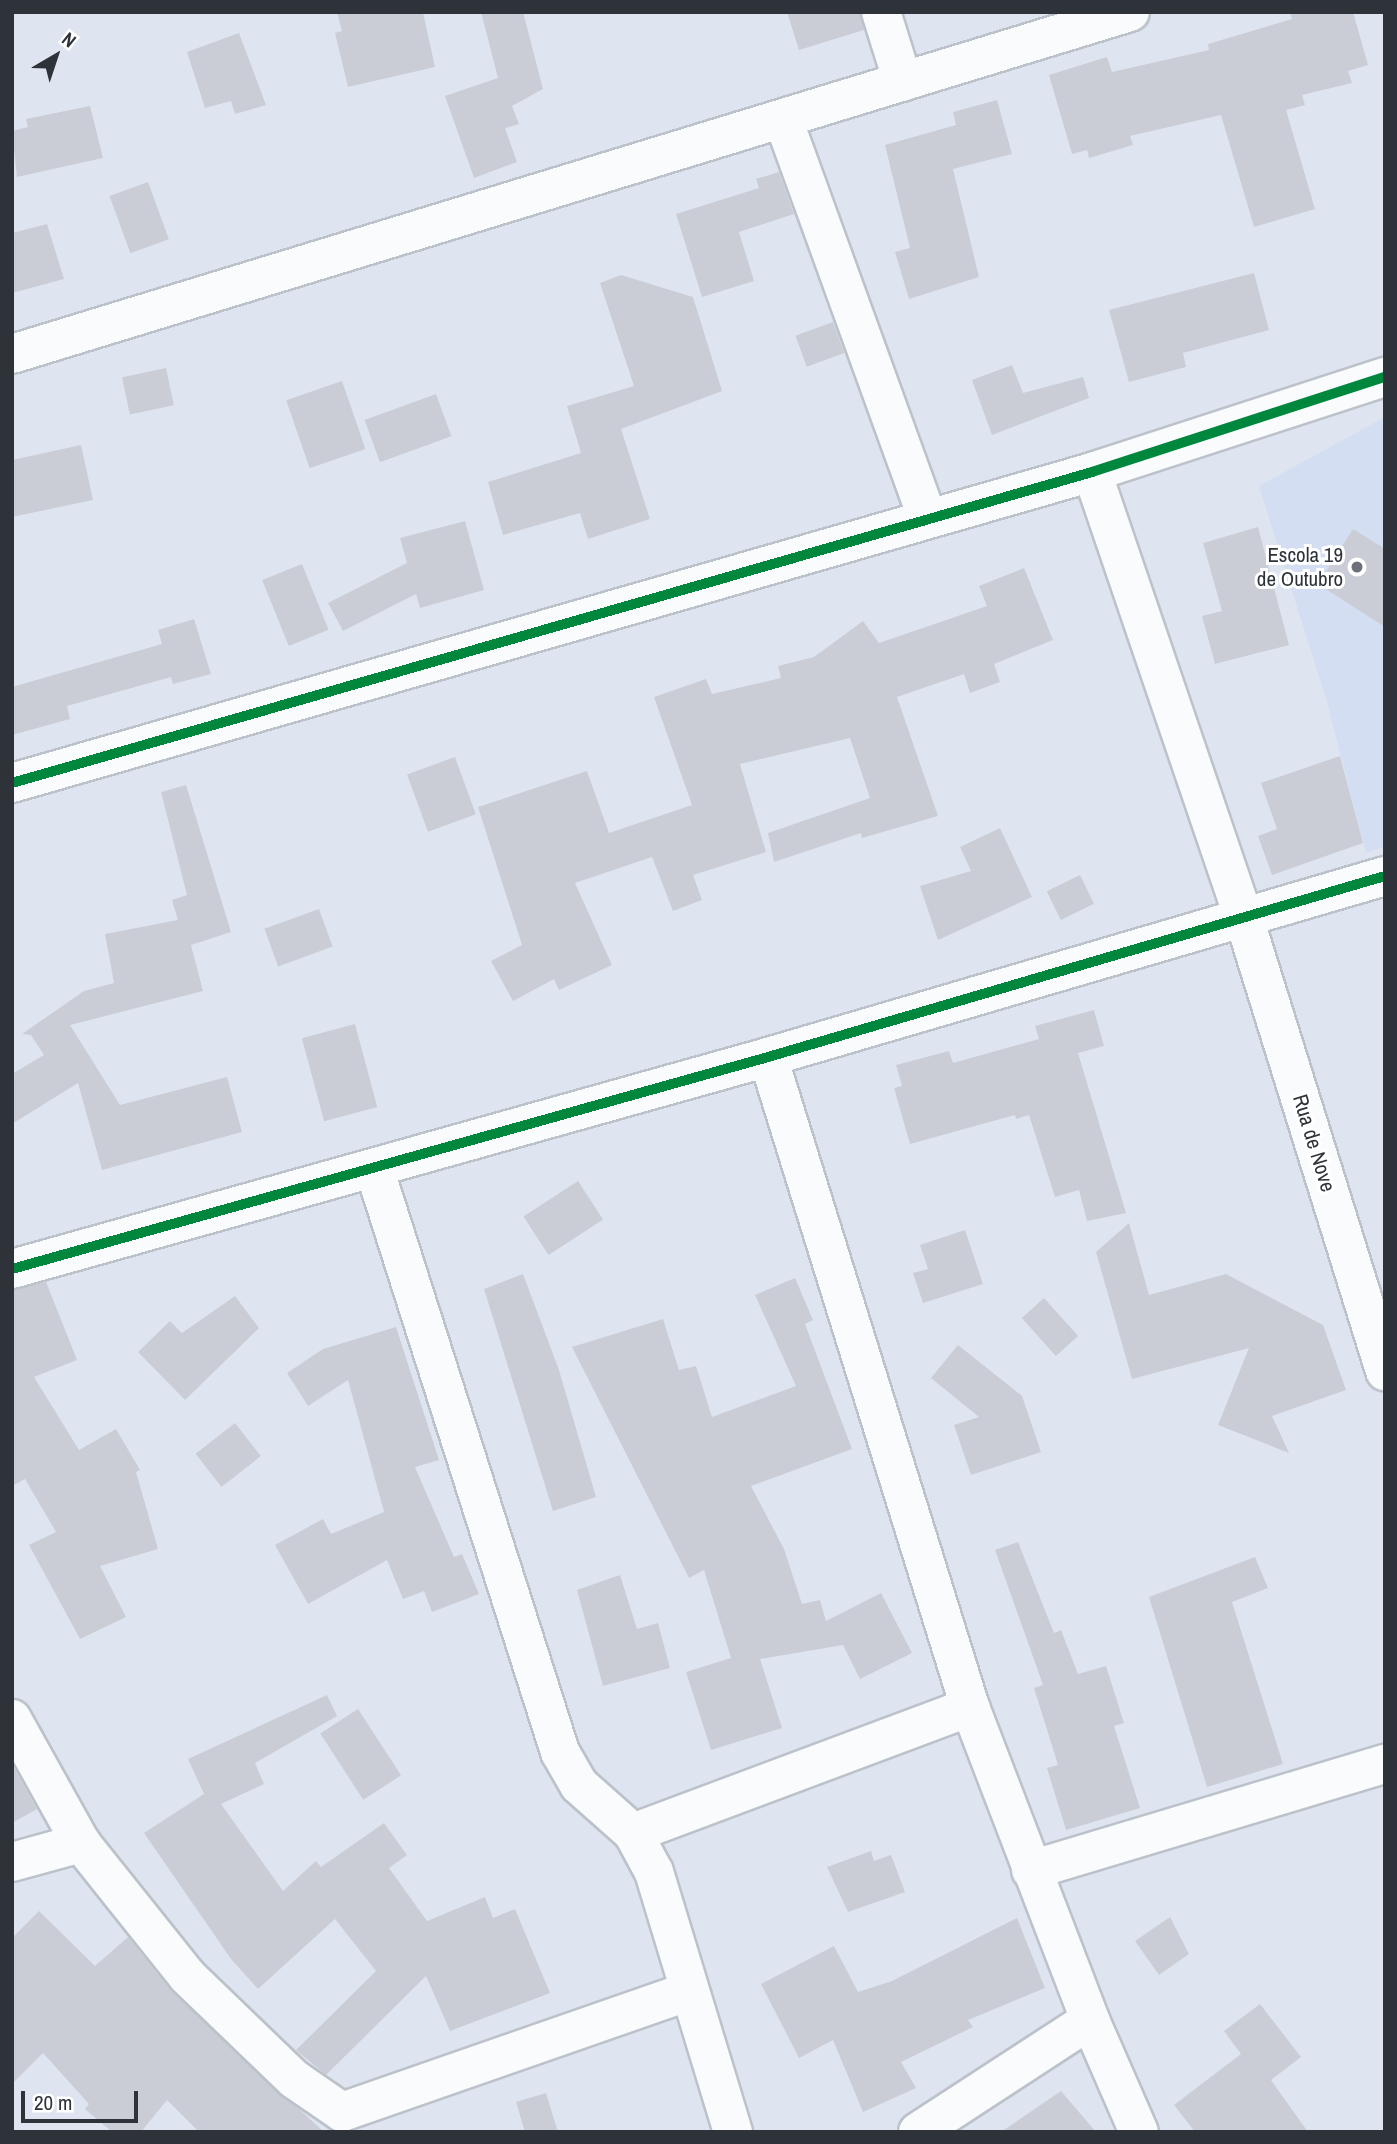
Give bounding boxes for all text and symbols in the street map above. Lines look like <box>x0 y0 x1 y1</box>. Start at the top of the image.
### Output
north arrow <box>21 21 91 91</box>
text: N <box>57 26 82 53</box>
place label: Escola 19 de Outubro <box>1257 542 1343 592</box>
marker: Escola 19 de Outubro <box>1349 559 1365 575</box>
street label: Rua de Nove <box>1287 1091 1341 1195</box>
scale bar <box>24 2078 142 2122</box>
text: 20 m <box>34 2088 72 2117</box>

